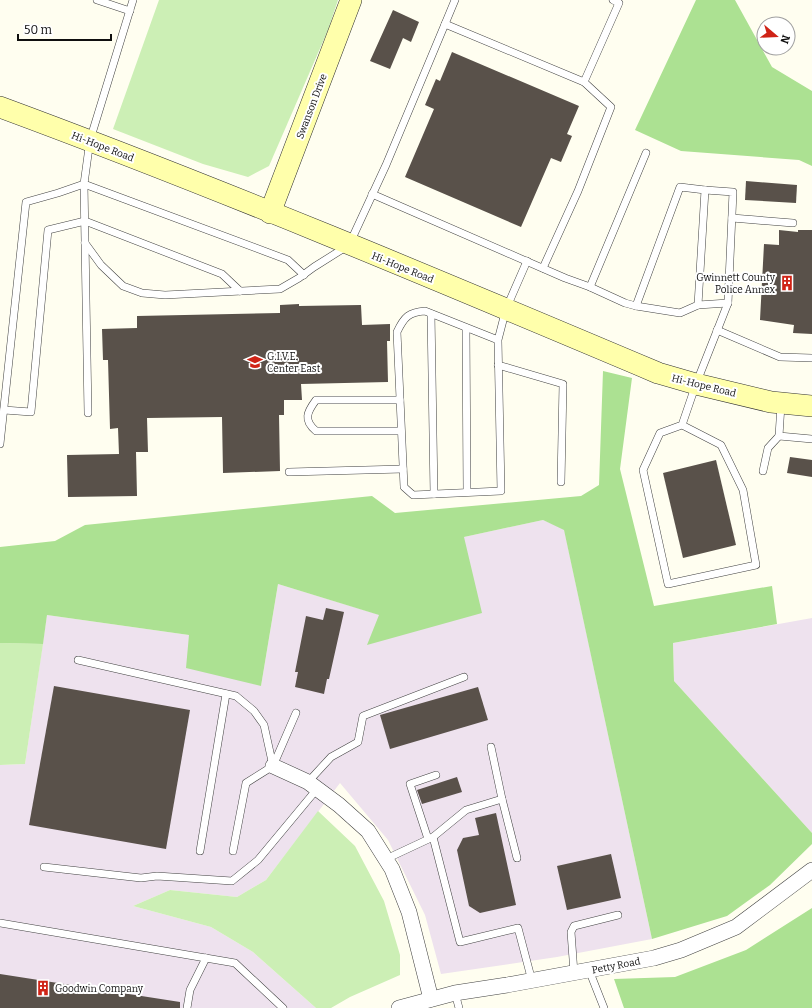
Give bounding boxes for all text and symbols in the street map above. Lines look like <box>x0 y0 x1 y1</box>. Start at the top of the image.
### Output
scale bar <box>18 16 111 42</box>
north arrow <box>756 16 796 56</box>
text: 50 m <box>24 23 53 37</box>
text: N <box>777 33 793 46</box>
street label: Swanson Drive <box>294 72 330 141</box>
street label: Hi-Hope Road <box>70 130 136 164</box>
street label: Hi-Hope Road <box>370 250 436 286</box>
place label: Gwinnett County Police Annex <box>696 272 776 296</box>
building icon: Gwinnett County Police Annex <box>778 274 796 292</box>
place label: G.I.V.E. Center East <box>267 351 321 375</box>
school or university icon: G.I.V.E. Center East <box>246 353 264 371</box>
street label: Hi-Hope Road <box>670 372 737 400</box>
street label: Petty Road <box>591 955 642 977</box>
building icon: Goodwin Company <box>34 979 52 997</box>
place label: Goodwin Company <box>55 983 144 995</box>

